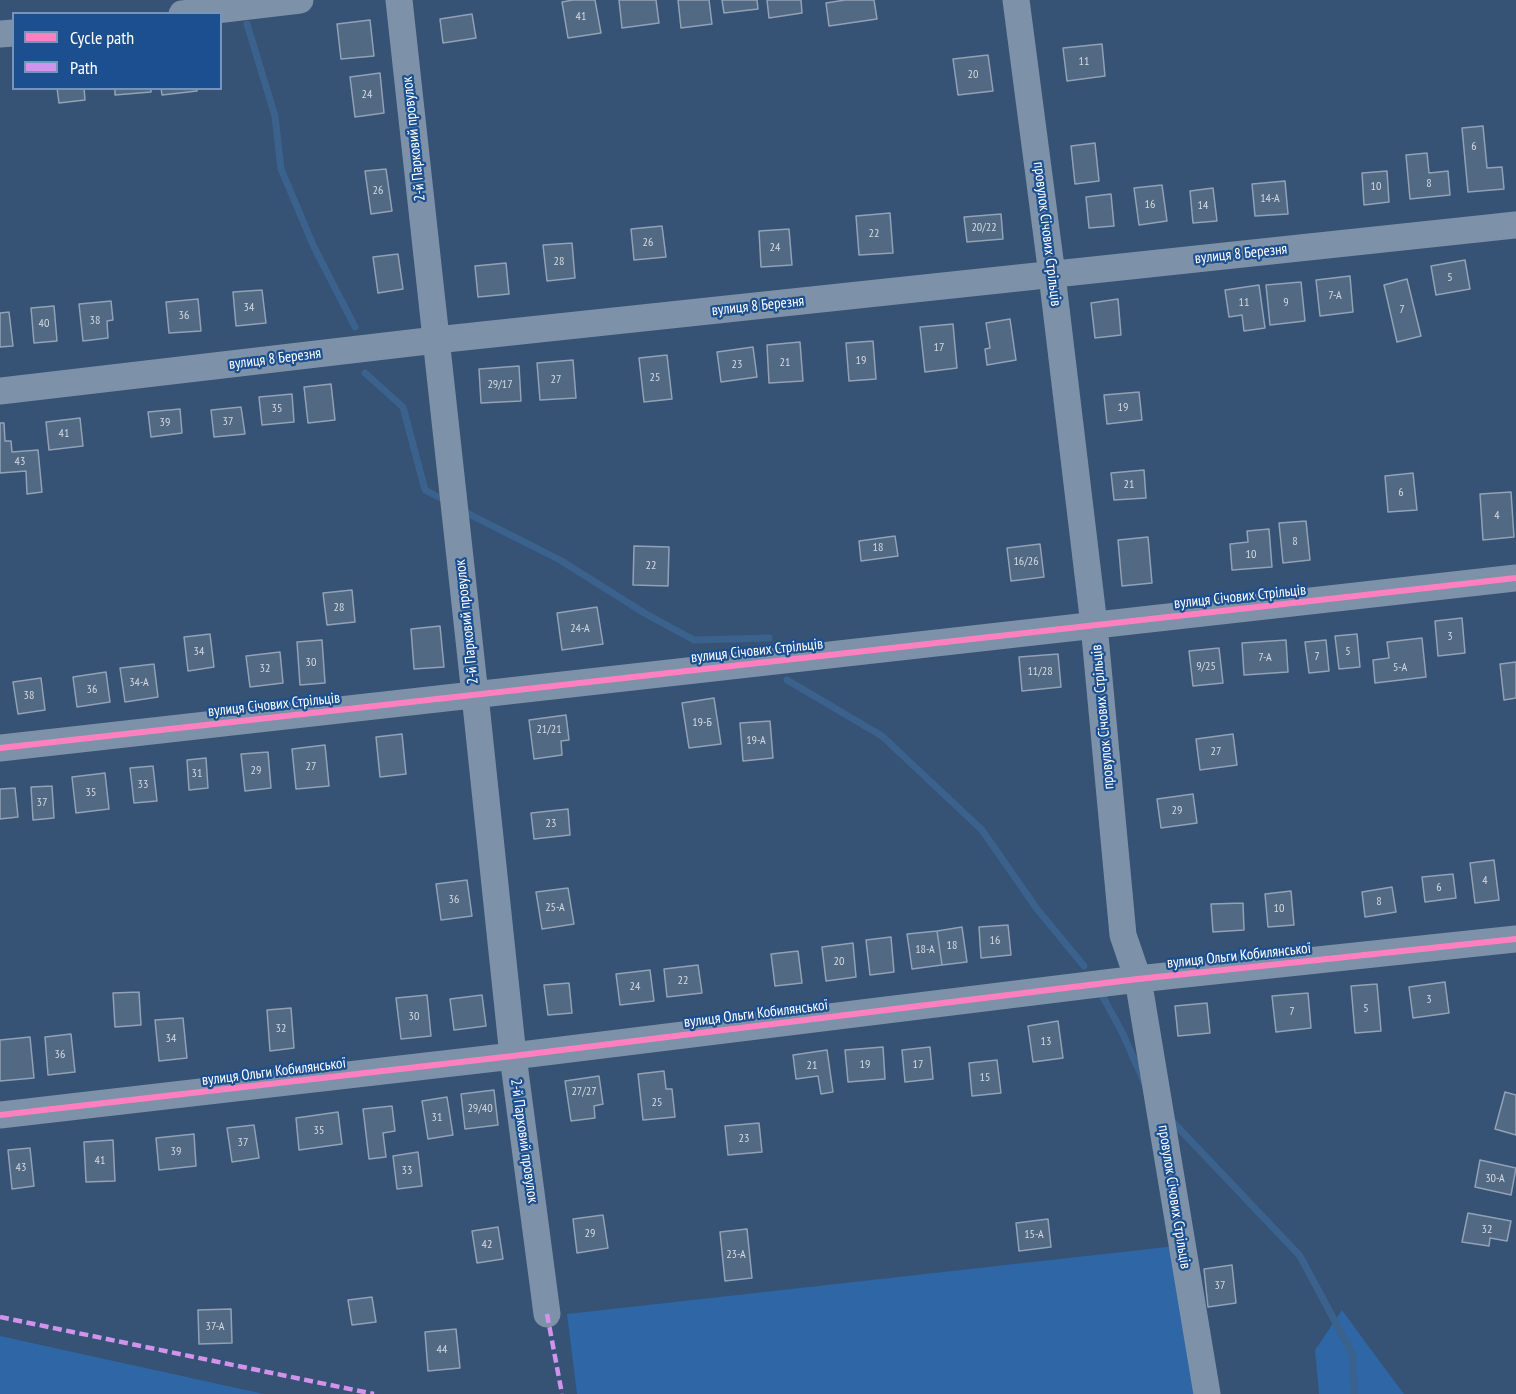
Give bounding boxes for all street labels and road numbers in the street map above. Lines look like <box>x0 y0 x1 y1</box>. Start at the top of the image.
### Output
street label: 2-й Парковий провулок <box>399 76 429 202</box>
street label: провулок Січових Стрільців <box>1029 161 1065 307</box>
street label: вулиця 8 Березня <box>1194 240 1288 268</box>
street label: вулиця 8 Березня <box>711 292 805 320</box>
street label: вулиця 8 Березня <box>228 344 322 374</box>
street label: 2-й Парковий провулок <box>452 559 482 685</box>
street label: вулиця Січових Стрільців <box>1173 581 1307 613</box>
street label: вулиця Січових Стрільців <box>690 635 824 667</box>
street label: провулок Січових Стрільців <box>1088 644 1118 790</box>
street label: вулиця Січових Стрільців <box>207 689 341 721</box>
street label: вулиця Ольги Кобилянської <box>1166 939 1312 973</box>
street label: вулиця Ольги Кобилянської <box>683 996 829 1032</box>
street label: вулиця Ольги Кобилянської <box>201 1054 347 1090</box>
street label: 2-й Парковий провулок <box>506 1078 542 1204</box>
street label: провулок Січових Стрільців <box>1154 1124 1194 1270</box>

